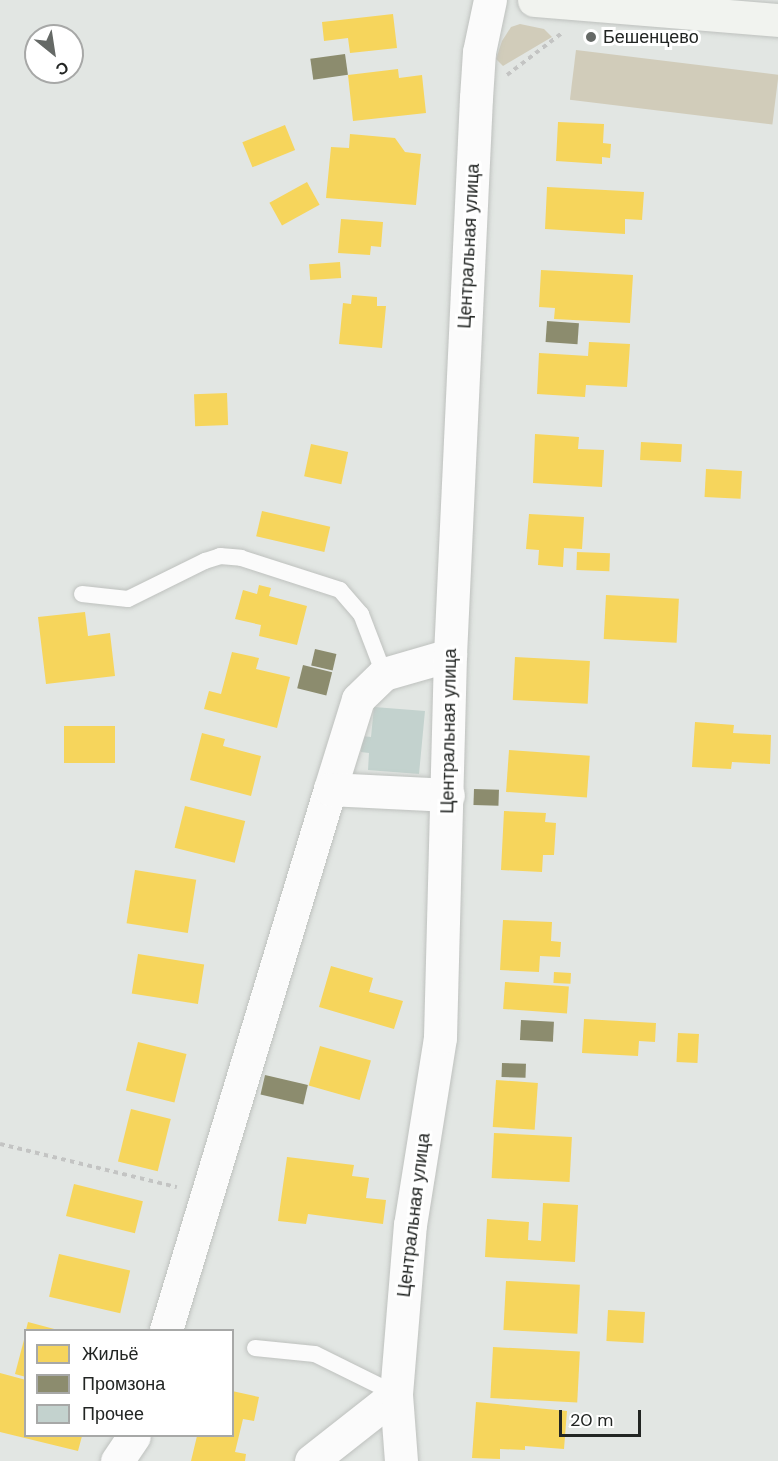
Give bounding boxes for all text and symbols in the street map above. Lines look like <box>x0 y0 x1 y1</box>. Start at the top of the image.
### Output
north arrow <box>24 24 84 84</box>
place label: Бешенцево <box>603 26 699 48</box>
marker: Бешенцево <box>584 30 598 44</box>
text: С <box>52 56 73 80</box>
street label: Центральная улица <box>454 163 484 329</box>
street label: Центральная улица <box>437 648 461 814</box>
street label: Центральная улица <box>393 1132 435 1298</box>
legend <box>24 1329 234 1437</box>
text: Жильё <box>82 1342 139 1366</box>
text: Промзона <box>82 1372 165 1396</box>
scale bar <box>562 1398 644 1436</box>
text: Прочее <box>82 1402 144 1426</box>
text: 20 m <box>570 1408 613 1432</box>

